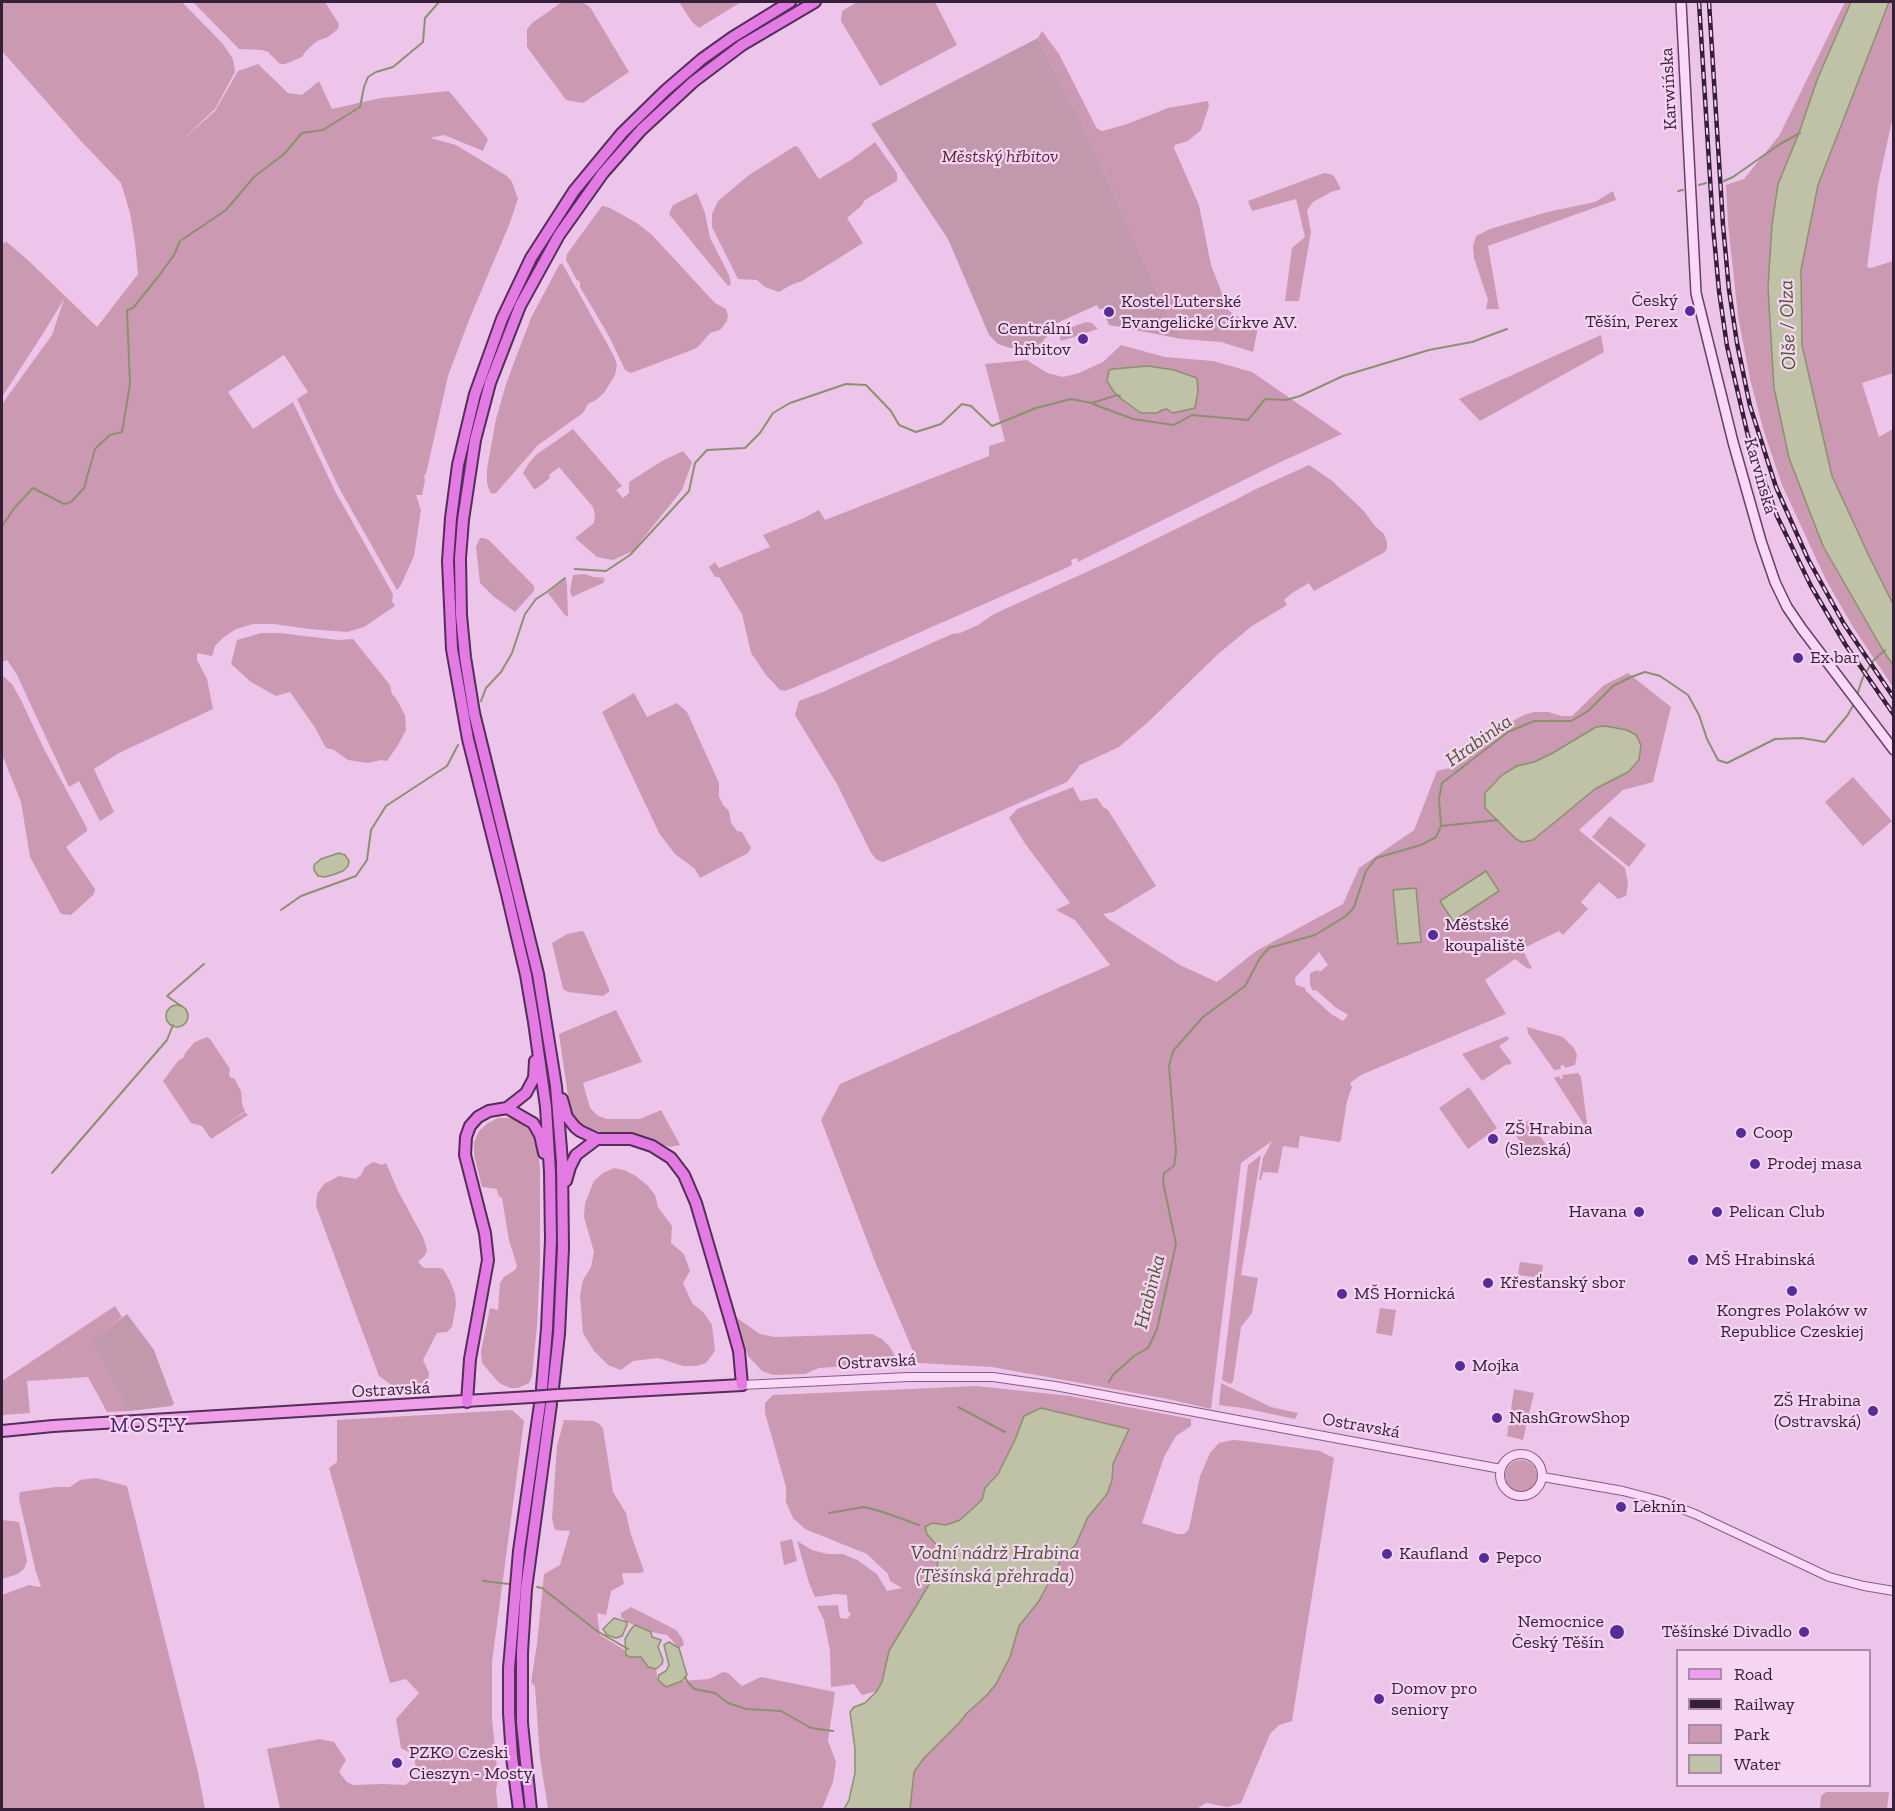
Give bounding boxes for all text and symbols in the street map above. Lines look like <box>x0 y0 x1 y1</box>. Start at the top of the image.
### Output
street label: Karwińska <box>1656 47 1682 131</box>
park label: Městský hřbitov <box>942 146 1058 168</box>
water label: Olše / Olza <box>1774 279 1802 371</box>
place label: Český Těšín, Perex <box>1585 290 1678 332</box>
place label: Kostel Luterské Evangelické Církve AV. <box>1121 291 1297 334</box>
marker: Český Těšín, Perex <box>1683 304 1697 318</box>
marker: Kostel Luterské Evangelické Církve AV. <box>1102 305 1116 319</box>
place label: Centrální hřbitov <box>998 318 1071 360</box>
marker: Centrální hřbitov <box>1076 332 1090 346</box>
street label: Karvinská <box>1739 435 1781 517</box>
place label: Ex bar <box>1810 647 1860 669</box>
marker: Ex bar <box>1791 651 1805 665</box>
water label: Hrabinka <box>1441 710 1517 772</box>
place label: Městské koupaliště <box>1445 914 1525 956</box>
marker: Městské koupaliště <box>1426 928 1440 942</box>
place label: ZŠ Hrabina (Slezská) <box>1505 1118 1593 1160</box>
place label: Coop <box>1753 1122 1793 1144</box>
marker: Coop <box>1734 1126 1748 1140</box>
marker: ZŠ Hrabina (Slezská) <box>1486 1132 1500 1146</box>
place label: Prodej masa <box>1767 1153 1862 1175</box>
marker: Prodej masa <box>1748 1157 1762 1171</box>
place label: Havana <box>1568 1201 1627 1223</box>
place label: Pelican Club <box>1729 1201 1825 1223</box>
marker: Havana <box>1632 1205 1646 1219</box>
marker: Pelican Club <box>1710 1205 1724 1219</box>
place label: MŠ Hrabinská <box>1705 1249 1815 1271</box>
water label: Hrabinka <box>1129 1252 1171 1332</box>
marker: MŠ Hrabinská <box>1686 1253 1700 1267</box>
place label: Křesťanský sbor <box>1500 1272 1626 1294</box>
marker: Křesťanský sbor <box>1481 1276 1495 1290</box>
place label: MŠ Hornická <box>1354 1283 1455 1305</box>
marker: Kongres Polaków w Republice Czeskiej <box>1785 1284 1799 1298</box>
marker: MŠ Hornická <box>1335 1287 1349 1301</box>
place label: Kongres Polaków w Republice Czeskiej <box>1716 1300 1868 1342</box>
street label: Ostravská <box>837 1349 917 1375</box>
place label: Mojka <box>1472 1355 1519 1377</box>
marker: Mojka <box>1453 1359 1467 1373</box>
street label: Ostravská <box>351 1377 431 1403</box>
place label: ZŠ Hrabina (Ostravská) <box>1773 1390 1861 1432</box>
marker: ZŠ Hrabina (Ostravská) <box>1866 1404 1880 1418</box>
place label: NashGrowShop <box>1509 1407 1630 1429</box>
street label: Ostravská <box>1320 1409 1402 1443</box>
marker: NashGrowShop <box>1490 1411 1504 1425</box>
district label: MOSTY <box>110 1413 188 1439</box>
place label: Leknín <box>1633 1496 1686 1518</box>
marker: Leknín <box>1614 1500 1628 1514</box>
water label: Vodní nádrž Hrabina (Těšínská přehrada) <box>911 1541 1079 1588</box>
place label: Kaufland <box>1399 1543 1468 1565</box>
marker: Kaufland <box>1380 1547 1394 1561</box>
place label: Pepco <box>1496 1547 1542 1569</box>
marker: Pepco <box>1477 1551 1491 1565</box>
place label: Nemocnice Český Těšín <box>1512 1611 1604 1654</box>
place label: Těšínské Divadlo <box>1662 1621 1792 1643</box>
marker: Nemocnice Český Těšín <box>1608 1623 1626 1641</box>
marker: Těšínské Divadlo <box>1797 1625 1811 1639</box>
legend <box>1676 1649 1871 1787</box>
text: Road <box>1734 1663 1773 1685</box>
place label: Domov pro seniory <box>1391 1678 1477 1720</box>
marker: Domov pro seniory <box>1372 1692 1386 1706</box>
text: Railway <box>1734 1693 1795 1715</box>
text: Park <box>1734 1723 1770 1745</box>
place label: PZKO Czeski Cieszyn - Mosty <box>409 1742 533 1784</box>
text: Water <box>1734 1753 1781 1775</box>
marker: PZKO Czeski Cieszyn - Mosty <box>390 1756 404 1770</box>

